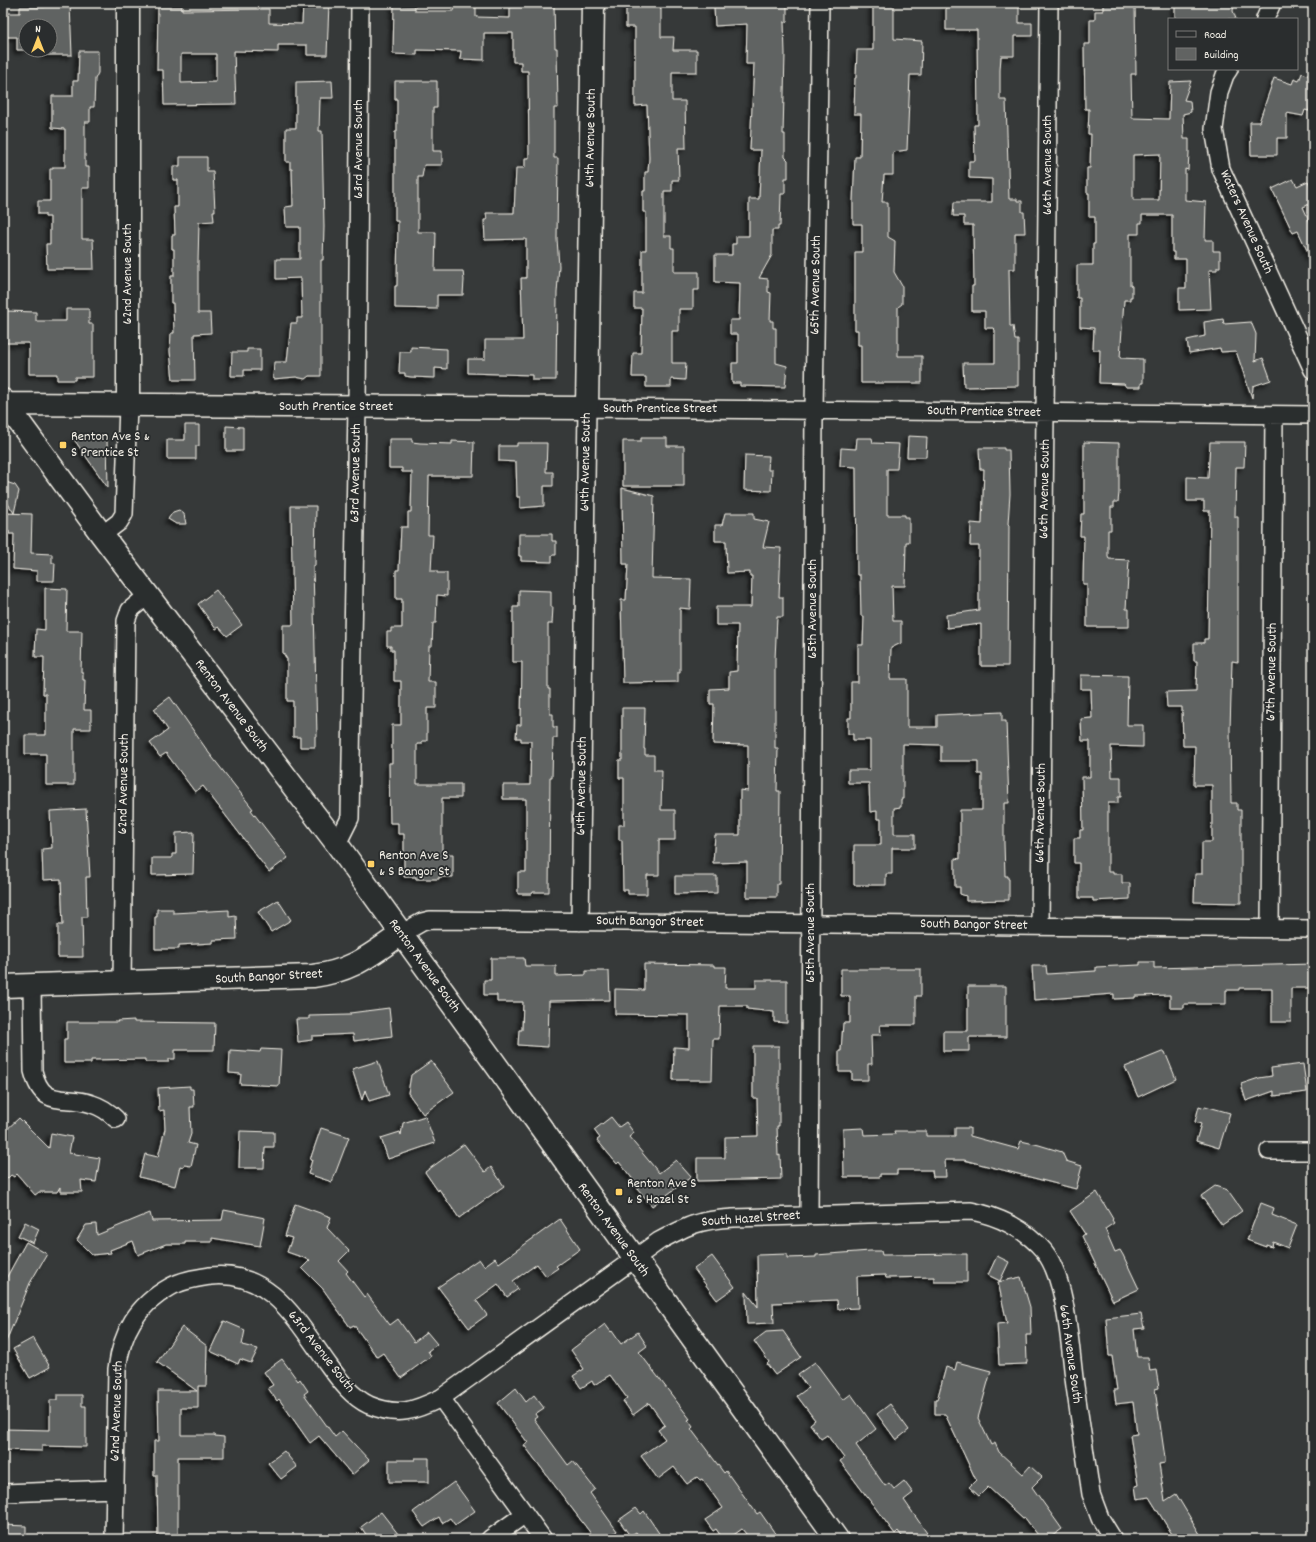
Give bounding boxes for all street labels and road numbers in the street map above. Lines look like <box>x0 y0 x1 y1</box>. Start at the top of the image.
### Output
street label: 64th Avenue South <box>580 88 602 188</box>
street label: 63rd Avenue South <box>349 99 369 199</box>
street label: 66th Avenue South <box>1038 115 1058 215</box>
street label: Waters Avenue South <box>1214 167 1278 277</box>
street label: 62nd Avenue South <box>118 224 138 324</box>
street label: 65th Avenue South <box>805 235 827 335</box>
street label: South Prentice Street <box>279 397 393 417</box>
street label: South Prentice Street <box>603 399 717 419</box>
street label: South Prentice Street <box>927 401 1041 423</box>
street label: 64th Avenue South <box>575 412 597 512</box>
street label: 63rd Avenue South <box>345 423 367 523</box>
street label: 66th Avenue South <box>1034 439 1056 539</box>
street label: 65th Avenue South <box>803 559 823 659</box>
street label: 67th Avenue South <box>1261 623 1283 721</box>
street label: Renton Avenue South <box>189 655 273 757</box>
street label: 62nd Avenue South <box>113 733 135 835</box>
street label: 64th Avenue South <box>571 736 593 836</box>
street label: 66th Avenue South <box>1030 763 1052 863</box>
street label: 65th Avenue South <box>801 883 821 983</box>
street label: South Bangor Street <box>596 911 704 933</box>
street label: South Bangor Street <box>920 914 1028 936</box>
street label: Renton Avenue South <box>383 915 465 1017</box>
street label: South Bangor Street <box>215 964 323 990</box>
street label: Renton Avenue South <box>572 1179 654 1281</box>
street label: South Hazel Street <box>701 1206 801 1232</box>
street label: 66th Avenue South <box>1053 1303 1087 1405</box>
street label: 63rd Avenue South <box>282 1307 360 1397</box>
street label: 62nd Avenue South <box>105 1360 129 1462</box>

